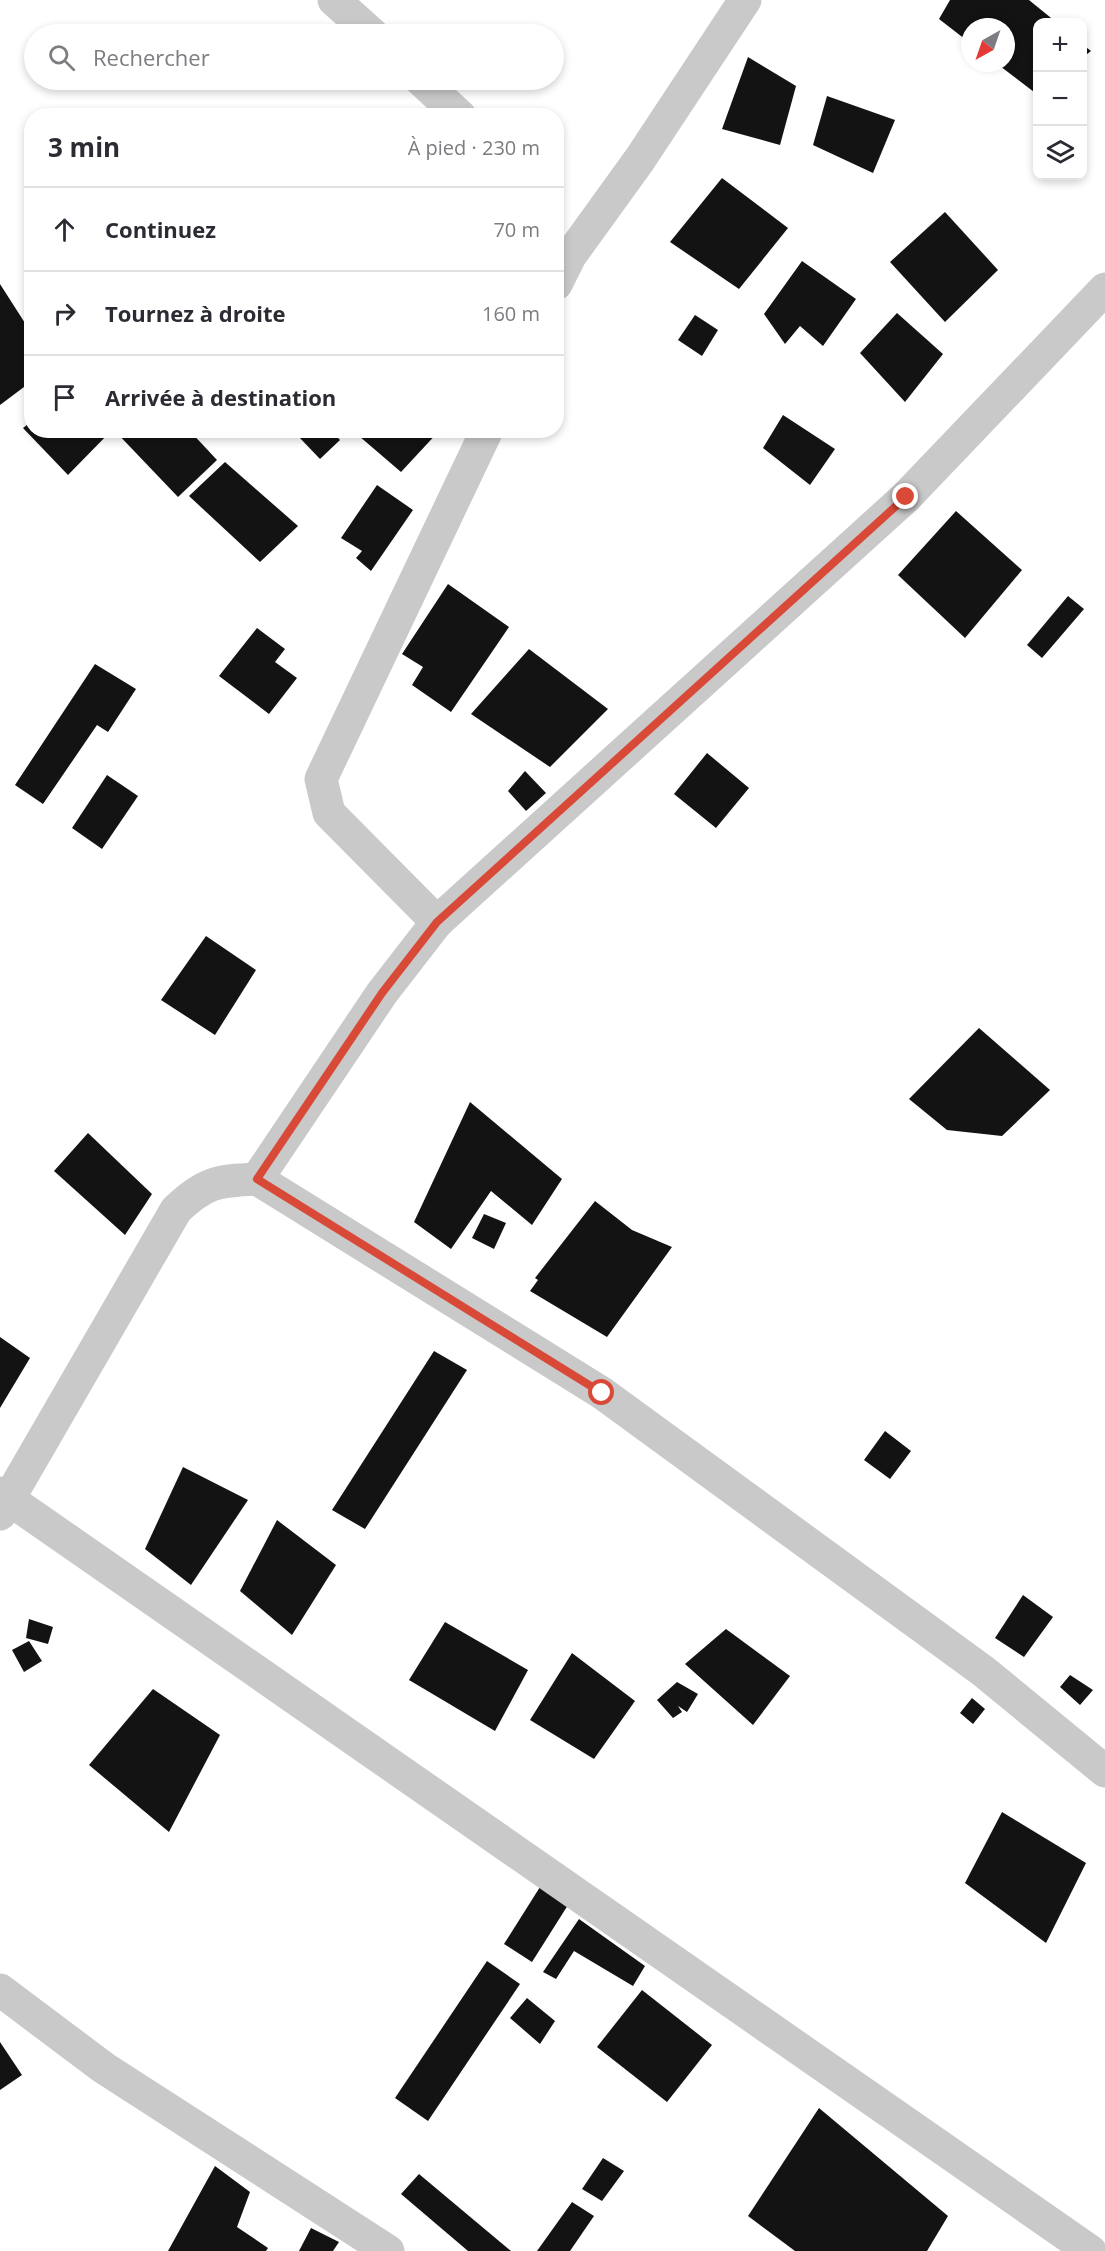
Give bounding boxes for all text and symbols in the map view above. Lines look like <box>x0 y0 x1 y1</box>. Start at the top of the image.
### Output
north arrow <box>961 18 1015 72</box>
map controls <box>1033 18 1087 180</box>
button: + <box>1033 18 1087 72</box>
search box <box>24 24 564 90</box>
icon: search <box>45 41 78 74</box>
text: Rechercher <box>93 42 210 72</box>
button: − <box>1033 72 1087 126</box>
button: layers <box>1033 126 1087 180</box>
text: 3 min <box>48 129 120 165</box>
text: À pied · 230 m <box>408 134 540 161</box>
icon: ahead <box>48 213 81 246</box>
text: Continuez <box>105 214 216 244</box>
text: 70 m <box>493 216 540 243</box>
icon: right <box>48 297 81 330</box>
text: Tournez à droite <box>105 298 286 328</box>
text: 160 m <box>482 300 540 327</box>
icon: arrive <box>48 381 81 414</box>
text: Arrivée à destination <box>105 382 336 412</box>
route end <box>892 483 918 509</box>
route start <box>588 1379 614 1405</box>

